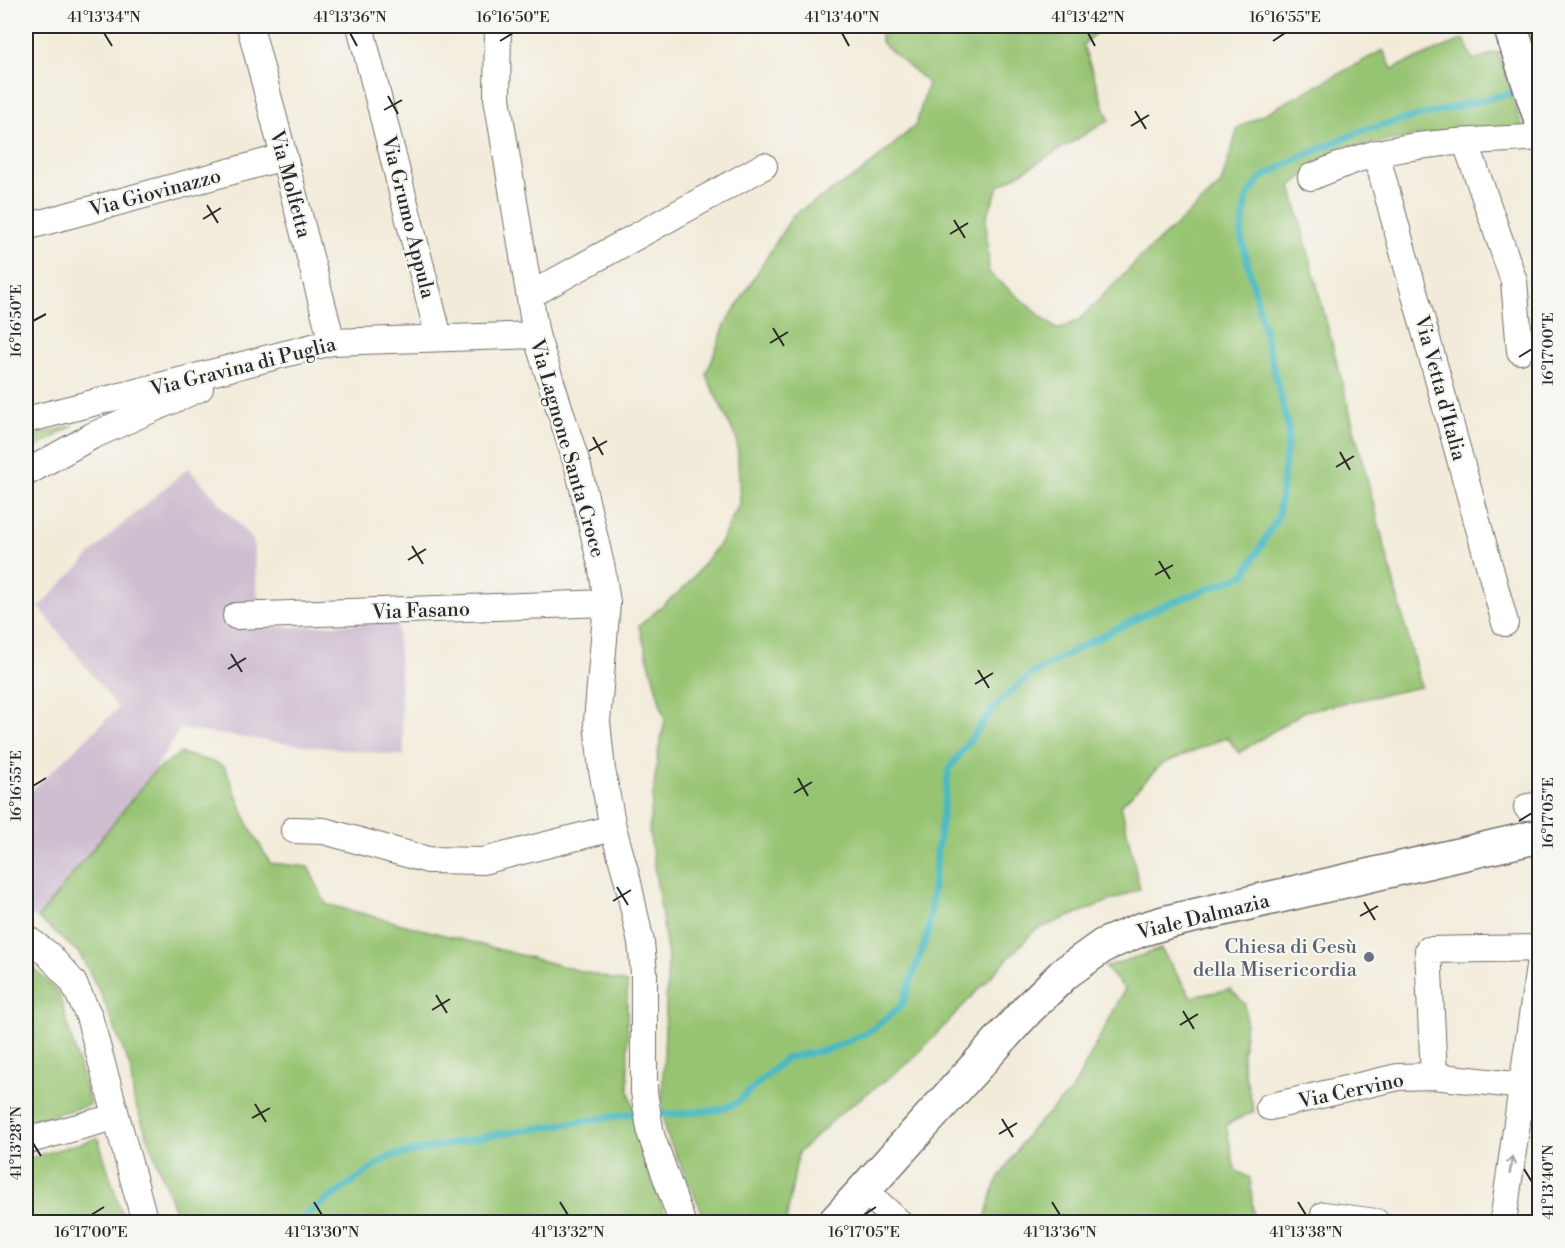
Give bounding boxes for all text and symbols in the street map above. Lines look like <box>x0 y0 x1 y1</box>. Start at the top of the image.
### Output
text: 41°13'34"N <box>67 8 141 27</box>
text: 41°13'36"N <box>313 8 387 27</box>
text: 16°16'50"E <box>476 8 550 27</box>
text: 41°13'40"N <box>805 8 879 27</box>
text: 41°13'42"N <box>1051 8 1125 27</box>
text: 16°16'55"E <box>1249 8 1321 27</box>
street label: Via Molfetta <box>263 127 316 242</box>
street label: Via Grumo Appula <box>375 133 440 302</box>
street label: Via Giovinazzo <box>86 164 224 223</box>
text: 16°16'50"E <box>7 284 26 358</box>
street label: Via Vetta d'Italia <box>1408 312 1471 464</box>
text: 16°17'00"E <box>1539 312 1558 386</box>
street label: Via Gravina di Puglia <box>147 332 340 403</box>
street label: Via Lagnone Santa Croce <box>523 335 610 560</box>
street label: Via Fasano <box>371 597 470 626</box>
text: 16°16'55"E <box>7 750 26 822</box>
text: 16°17'05"E <box>1539 777 1558 849</box>
street label: Viale Dalmazia <box>1134 889 1273 946</box>
place label: Chiesa di Gesù della Misericordia <box>1193 935 1358 983</box>
marker: Chiesa di Gesù della Misericordia <box>1362 950 1376 964</box>
street label: Via Cervino <box>1295 1068 1406 1115</box>
text: 41°13'28"N <box>7 1106 26 1180</box>
text: 41°13'40"N <box>1539 1145 1558 1219</box>
one-way arrow <box>1506 1155 1517 1175</box>
text: 16°17'00"E <box>54 1223 128 1242</box>
text: 41°13'30"N <box>285 1223 359 1242</box>
text: 41°13'32"N <box>532 1223 604 1242</box>
text: 16°17'05"E <box>828 1223 900 1242</box>
text: 41°13'36"N <box>1023 1223 1097 1242</box>
text: 41°13'38"N <box>1269 1223 1343 1242</box>

